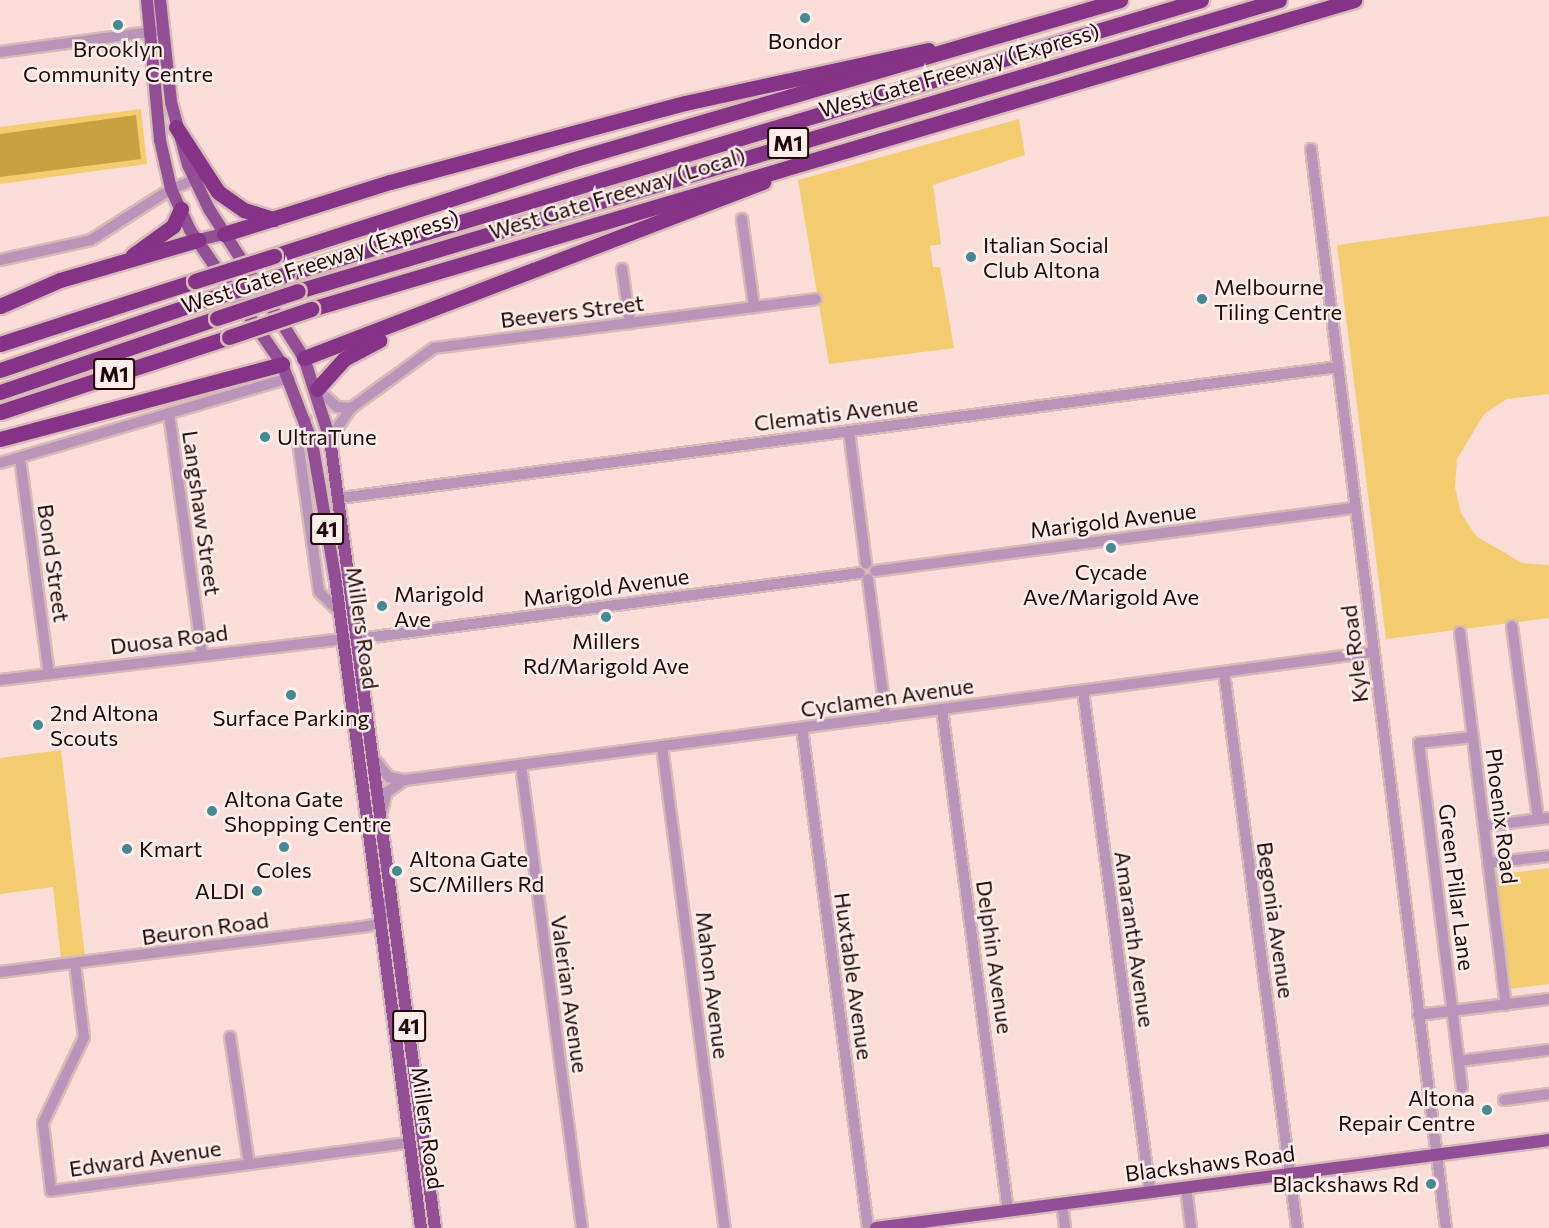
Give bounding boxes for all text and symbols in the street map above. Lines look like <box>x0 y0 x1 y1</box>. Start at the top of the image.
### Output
marker: Bondor <box>798 11 812 25</box>
street label: West Gate Freeway (Express) <box>816 17 1102 123</box>
marker: Brooklyn Community Centre <box>111 18 125 32</box>
place label: Bondor <box>768 28 842 54</box>
place label: Brooklyn Community Centre <box>23 35 213 86</box>
road number: M1 <box>767 125 809 161</box>
street label: West Gate Freeway (Local) <box>486 141 748 245</box>
street label: West Gate Freeway (Express) <box>178 204 462 318</box>
place label: Italian Social Club Altona <box>983 231 1109 282</box>
marker: Italian Social Club Altona <box>964 250 978 264</box>
place label: Melbourne Tiling Centre <box>1214 273 1342 324</box>
street label: Beevers Street <box>499 289 645 333</box>
marker: Melbourne Tiling Centre <box>1195 292 1209 306</box>
road number: M1 <box>93 356 135 392</box>
street label: Clematis Avenue <box>752 390 920 436</box>
place label: UltraTune <box>277 424 377 450</box>
street label: Langshaw Street <box>177 429 227 597</box>
marker: UltraTune <box>258 430 272 444</box>
street label: Marigold Avenue <box>1028 497 1198 543</box>
street label: Bond Street <box>33 502 75 624</box>
road number: 41 <box>309 511 345 547</box>
marker: Cycade Ave/Marigold Ave <box>1104 541 1118 555</box>
place label: Cycade Ave/Marigold Ave <box>1023 558 1199 610</box>
street label: Marigold Avenue <box>521 562 691 612</box>
street label: Millers Road <box>341 565 385 691</box>
place label: Marigold Ave <box>394 580 484 632</box>
marker: Marigold Ave <box>375 599 389 613</box>
street label: Kyle Road <box>1335 604 1373 704</box>
marker: Millers Rd/Marigold Ave <box>599 610 613 624</box>
street label: Duosa Road <box>109 619 229 659</box>
place label: Millers Rd/Marigold Ave <box>523 627 689 678</box>
street label: Cyclamen Avenue <box>799 672 975 722</box>
marker: Surface Parking <box>284 688 298 702</box>
place label: 2nd Altona Scouts <box>50 699 159 750</box>
place label: Surface Parking <box>213 705 369 731</box>
marker: 2nd Altona Scouts <box>31 718 45 732</box>
street label: Phoenix Road <box>1481 747 1523 885</box>
place label: Altona Gate Shopping Centre <box>224 785 391 836</box>
street label: Green Pillar Lane <box>1434 802 1480 972</box>
marker: Altona Gate Shopping Centre <box>205 804 219 818</box>
place label: Kmart <box>139 836 202 862</box>
marker: Coles <box>277 840 291 854</box>
street label: Begonia Avenue <box>1252 840 1300 1000</box>
marker: Kmart <box>120 842 134 856</box>
place label: Altona Gate SC/Millers Rd <box>409 845 544 896</box>
street label: Amaranth Avenue <box>1110 849 1160 1029</box>
place label: Coles <box>256 857 312 883</box>
marker: Altona Gate SC/Millers Rd <box>390 864 404 878</box>
place label: ALDI <box>195 878 245 904</box>
street label: Delphin Avenue <box>971 879 1019 1035</box>
marker: ALDI <box>250 884 264 898</box>
street label: Huxtable Avenue <box>829 891 879 1061</box>
street label: Beuron Road <box>140 906 270 950</box>
street label: Mahon Avenue <box>691 910 735 1060</box>
street label: Valerian Avenue <box>546 914 594 1074</box>
road number: 41 <box>391 1008 427 1044</box>
street label: Millers Road <box>406 1065 450 1191</box>
place label: Altona Repair Centre <box>1338 1084 1475 1136</box>
marker: Altona Repair Centre <box>1480 1103 1494 1117</box>
street label: Edward Avenue <box>67 1134 223 1182</box>
street label: Blackshaws Road <box>1123 1139 1297 1187</box>
place label: Blackshaws Rd <box>1273 1171 1419 1197</box>
marker: Blackshaws Rd <box>1424 1177 1438 1191</box>

